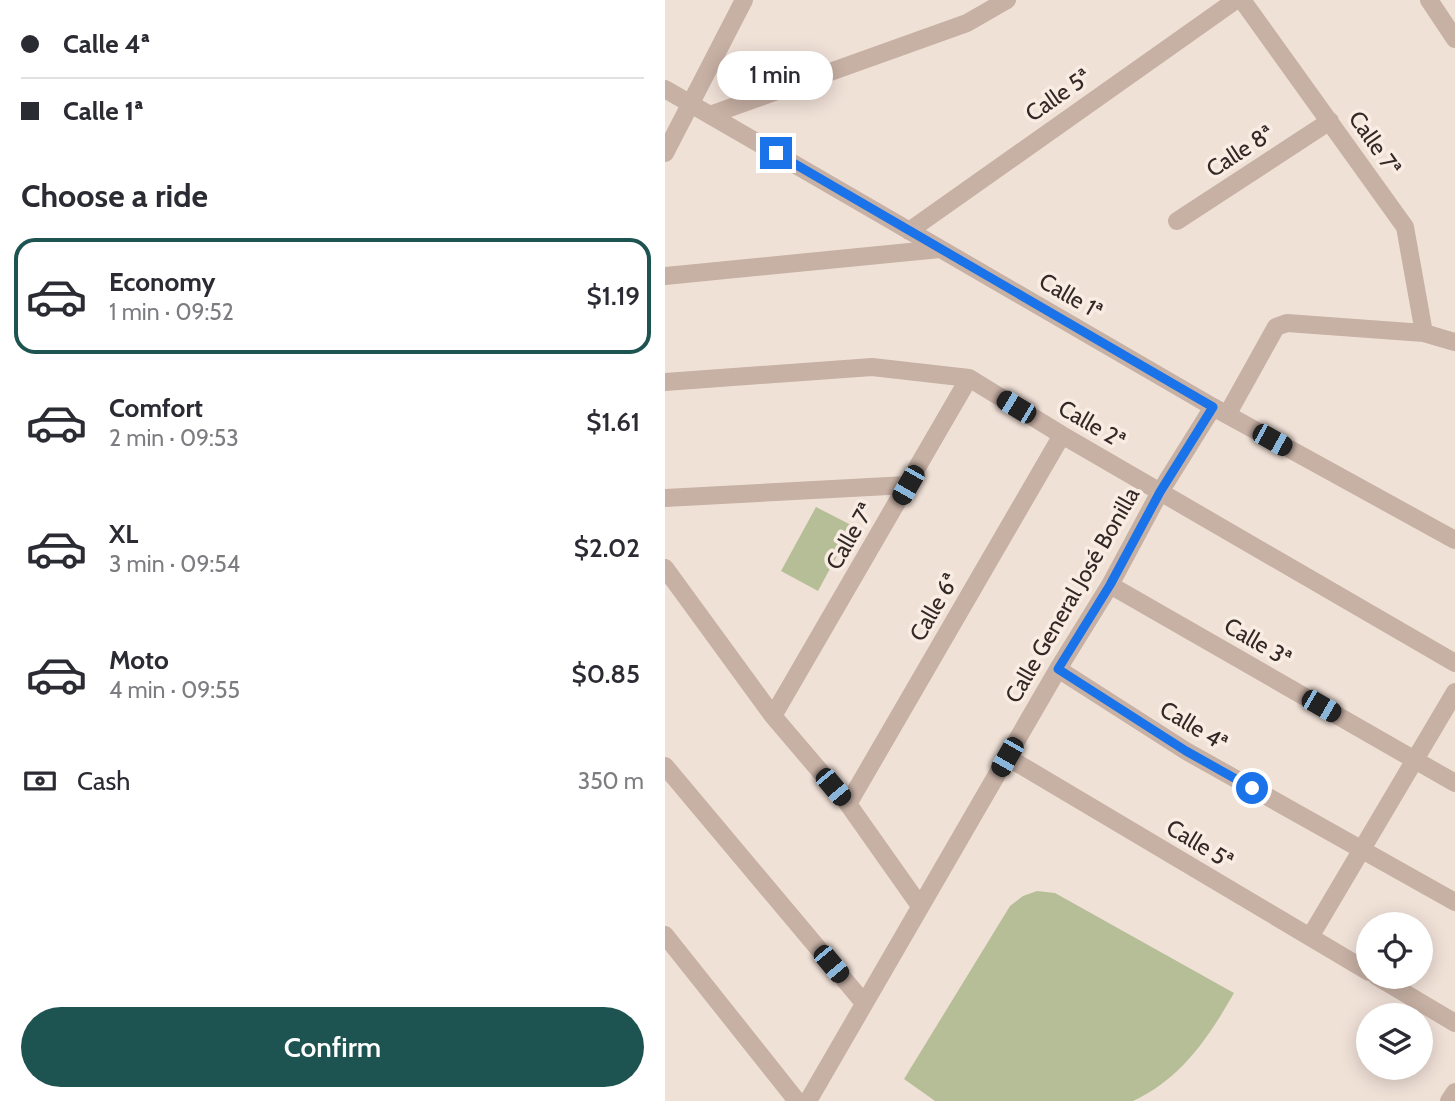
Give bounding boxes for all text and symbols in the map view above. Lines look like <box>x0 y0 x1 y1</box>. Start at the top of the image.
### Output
text: Calle 4ª <box>63 28 150 60</box>
callout: 1 min <box>718 52 834 100</box>
text: 1 min <box>749 61 801 89</box>
street label: Calle 5ª <box>1020 62 1096 128</box>
text: Calle 1ª <box>63 95 144 127</box>
street label: Calle 7ª <box>1343 105 1407 181</box>
street label: Calle 8ª <box>1201 119 1279 183</box>
route end <box>760 137 792 169</box>
text: Choose a ride <box>21 176 208 215</box>
icon: car <box>25 265 88 328</box>
text: Economy <box>109 266 215 298</box>
street label: Calle 1ª <box>1034 267 1108 325</box>
text: $1.19 <box>587 280 640 312</box>
text: 1 min · 09:52 <box>109 298 234 326</box>
car <box>993 387 1040 427</box>
icon: car <box>25 391 88 454</box>
text: Comfort <box>109 392 203 424</box>
street label: Calle 2ª <box>1053 394 1131 454</box>
text: $1.61 <box>586 406 640 438</box>
car <box>1249 421 1296 459</box>
text: 2 min · 09:53 <box>109 424 239 452</box>
car <box>889 462 928 508</box>
street label: Calle General José Bonilla <box>999 482 1145 708</box>
street label: Calle 7ª <box>820 498 880 574</box>
icon: car <box>25 517 88 580</box>
text: XL <box>109 518 138 550</box>
text: $2.02 <box>574 532 640 564</box>
text: 3 min · 09:54 <box>109 550 240 578</box>
street label: Calle 6ª <box>903 568 965 646</box>
street label: Calle 3ª <box>1219 612 1297 672</box>
icon: car <box>25 643 88 706</box>
text: Moto <box>109 644 169 676</box>
text: $0.85 <box>572 658 640 690</box>
text: 4 min · 09:55 <box>109 676 240 704</box>
car <box>1298 686 1345 726</box>
street label: Calle 4ª <box>1155 695 1233 757</box>
car <box>988 734 1027 780</box>
icon: cash <box>21 762 59 800</box>
car <box>812 764 855 810</box>
text: Cash <box>77 765 130 797</box>
text: 350 m <box>578 767 644 795</box>
route start <box>1236 772 1268 804</box>
street label: Calle 5ª <box>1161 813 1239 875</box>
map controls <box>1356 912 1433 1080</box>
button: locate <box>1356 912 1433 989</box>
car <box>810 941 853 987</box>
button: layers <box>1356 1003 1433 1080</box>
button: Confirm <box>21 1007 644 1087</box>

